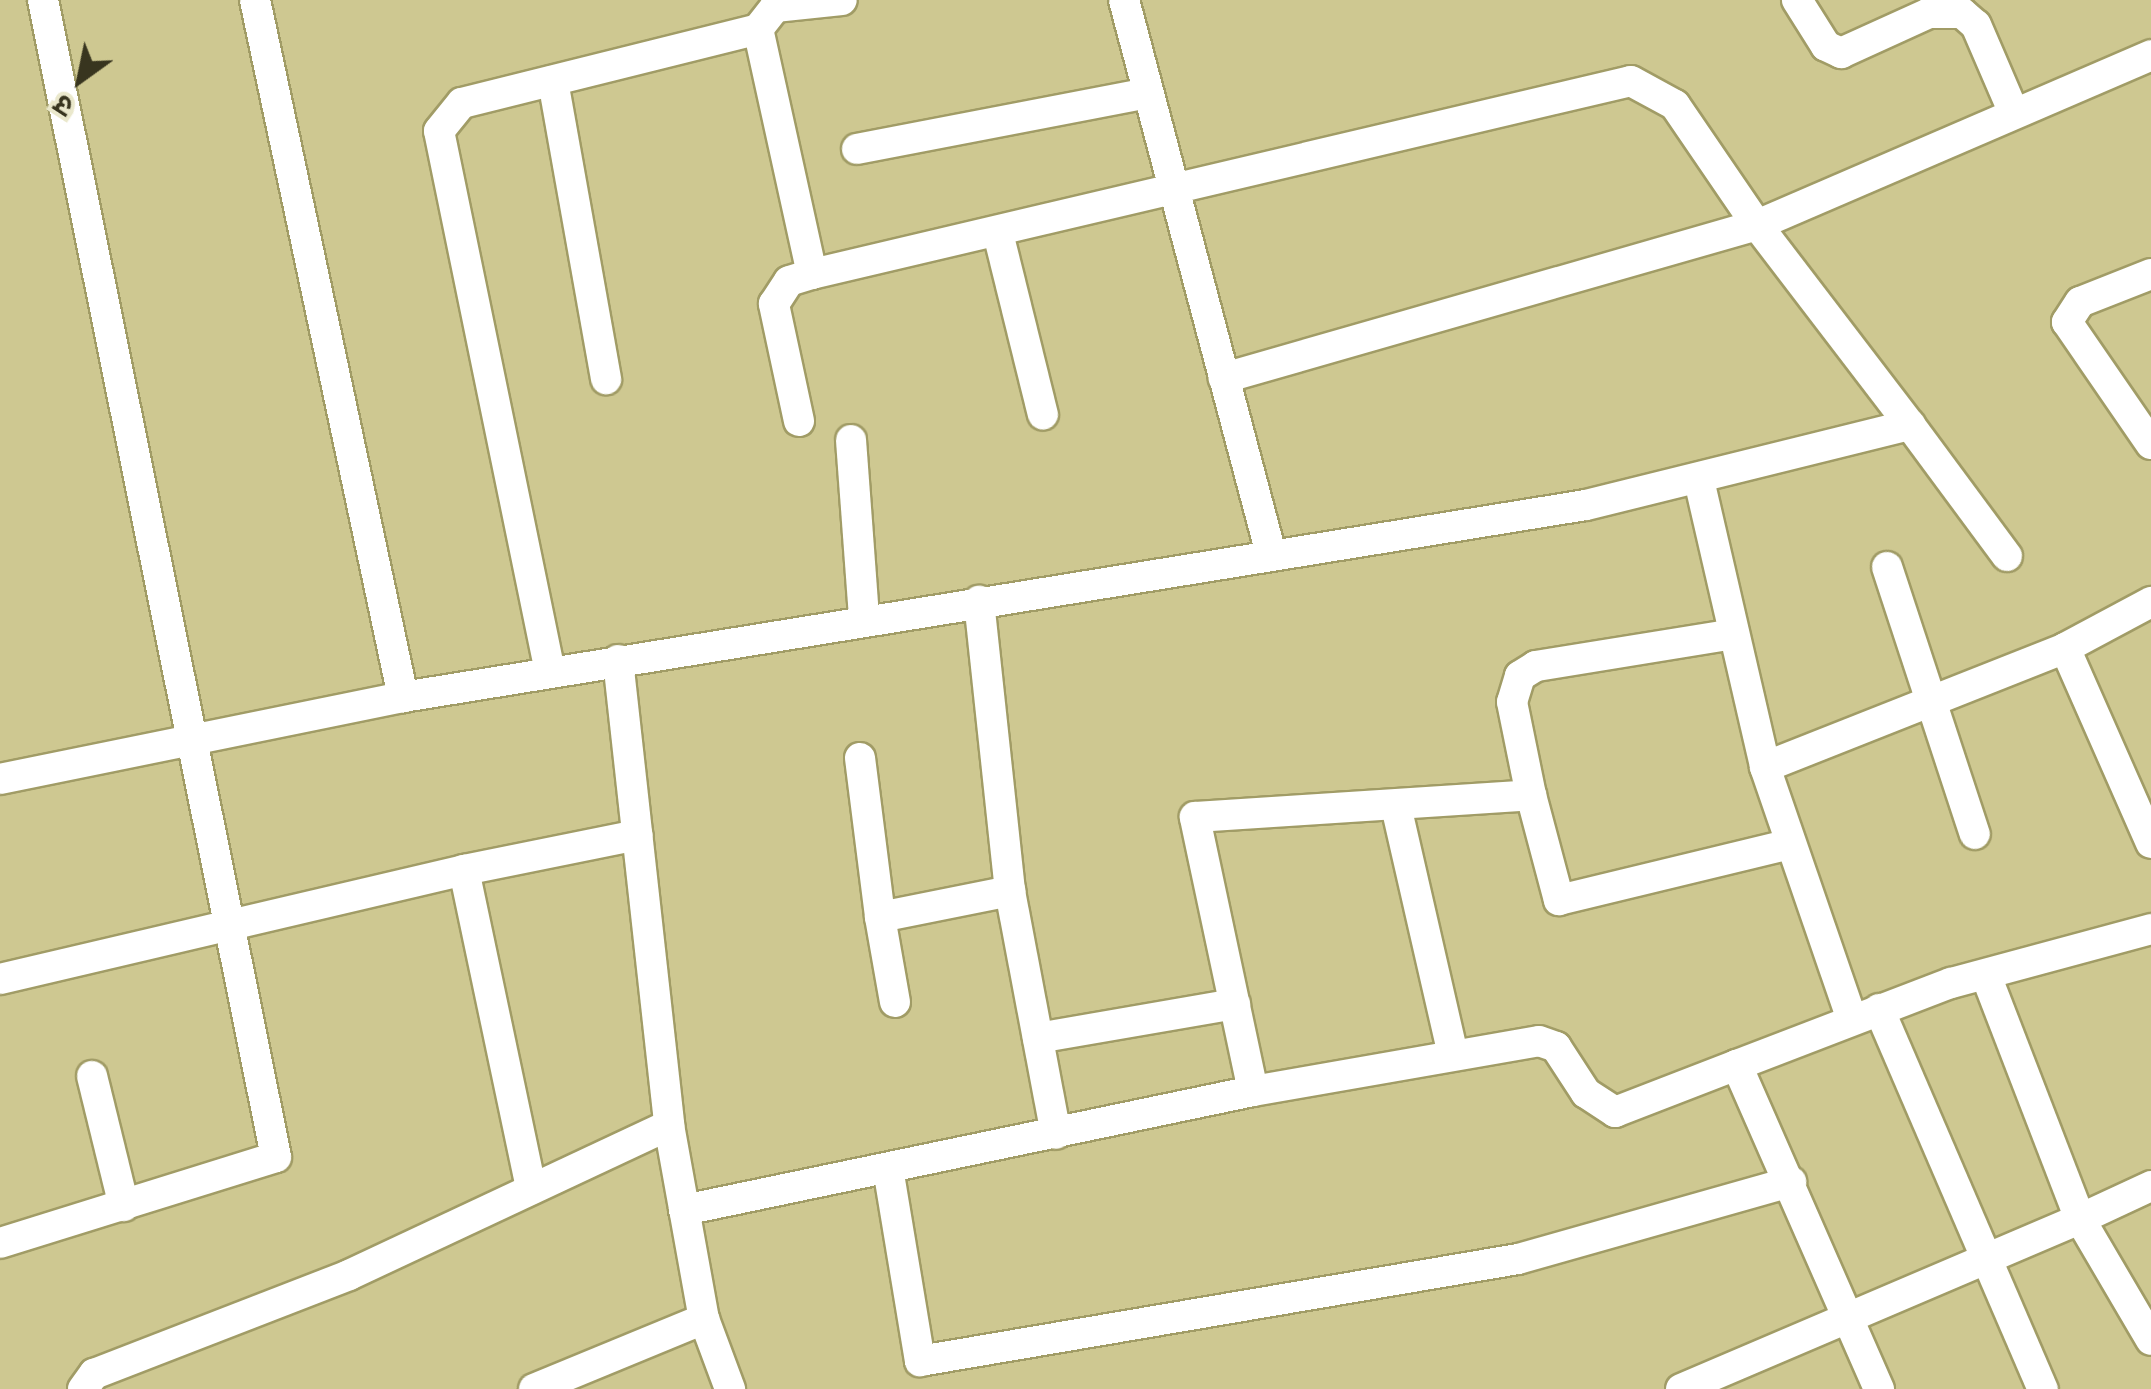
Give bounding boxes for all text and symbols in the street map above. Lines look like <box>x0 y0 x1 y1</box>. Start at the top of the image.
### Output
north arrow <box>30 30 130 130</box>
text: उ <box>48 87 79 124</box>

